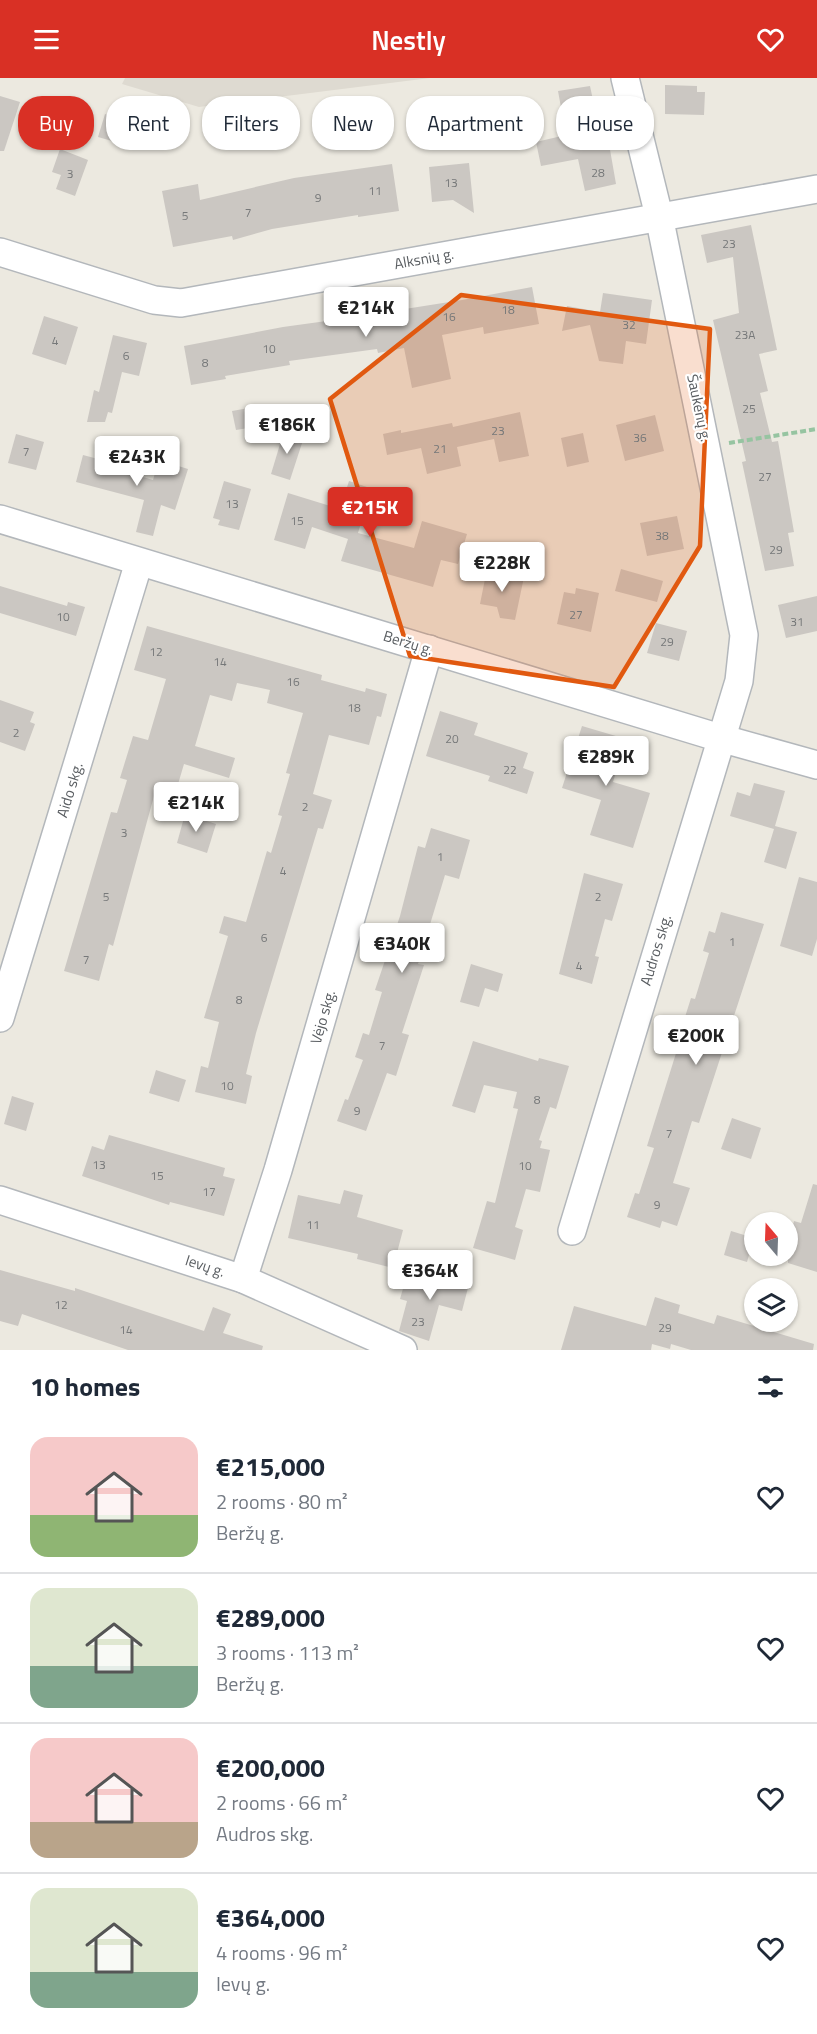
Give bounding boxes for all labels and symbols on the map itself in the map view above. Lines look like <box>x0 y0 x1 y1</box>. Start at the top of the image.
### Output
house number: 28 <box>591 163 605 182</box>
house number: 3 <box>67 164 73 183</box>
house number: 13 <box>444 173 458 192</box>
house number: 11 <box>368 181 382 200</box>
house number: 9 <box>315 188 322 207</box>
house number: 7 <box>245 203 251 222</box>
house number: 5 <box>182 206 189 225</box>
house number: 23 <box>722 234 736 253</box>
street label: Alksnių g. <box>392 242 456 275</box>
pin: €214K <box>324 287 408 338</box>
house number: 18 <box>501 300 515 319</box>
house number: 16 <box>442 307 456 326</box>
house number: 32 <box>622 315 636 334</box>
house number: 23A <box>735 325 755 344</box>
house number: 4 <box>52 331 59 350</box>
house number: 10 <box>262 339 276 358</box>
house number: 6 <box>123 346 130 365</box>
house number: 8 <box>202 353 209 372</box>
street label: Šaukėnų g. <box>681 372 718 444</box>
house number: 25 <box>742 399 756 418</box>
pin: €186K <box>245 404 329 455</box>
house number: 23 <box>491 421 505 440</box>
house number: 36 <box>633 428 647 447</box>
pin: €243K <box>95 436 179 487</box>
house number: 21 <box>433 439 447 458</box>
house number: 7 <box>23 442 29 461</box>
house number: 27 <box>758 467 772 486</box>
pin: €215K <box>328 487 412 538</box>
house number: 13 <box>225 494 239 513</box>
house number: 15 <box>290 511 304 530</box>
house number: 38 <box>655 526 669 545</box>
house number: 29 <box>769 540 783 559</box>
pin: €228K <box>460 542 544 593</box>
house number: 27 <box>569 605 583 624</box>
house number: 10 <box>56 607 70 626</box>
house number: 31 <box>790 612 804 631</box>
street label: Beržų g. <box>380 624 436 661</box>
house number: 29 <box>660 632 674 651</box>
house number: 12 <box>149 642 163 661</box>
house number: 14 <box>213 652 227 671</box>
house number: 16 <box>286 672 300 691</box>
house number: 18 <box>347 698 361 717</box>
house number: 2 <box>13 723 19 742</box>
house number: 20 <box>445 729 459 748</box>
pin: €289K <box>564 736 648 787</box>
street label: Aido skg. <box>50 760 89 820</box>
house number: 22 <box>503 760 517 779</box>
pin: €214K <box>154 782 238 833</box>
house number: 2 <box>302 797 308 816</box>
house number: 3 <box>121 823 127 842</box>
house number: 1 <box>437 847 443 866</box>
house number: 4 <box>280 861 287 880</box>
house number: 5 <box>103 887 110 906</box>
house number: 2 <box>595 887 601 906</box>
street label: Audros skg. <box>634 912 677 988</box>
pin: €340K <box>360 923 444 974</box>
house number: 6 <box>261 928 268 947</box>
house number: 1 <box>729 932 735 951</box>
house number: 7 <box>83 950 89 969</box>
house number: 4 <box>576 956 583 975</box>
street label: Vėjo skg. <box>304 987 341 1047</box>
house number: 8 <box>236 990 243 1009</box>
pin: €200K <box>654 1015 738 1066</box>
house number: 7 <box>379 1036 385 1055</box>
house number: 10 <box>220 1076 234 1095</box>
house number: 8 <box>534 1090 541 1109</box>
house number: 9 <box>354 1101 361 1120</box>
house number: 7 <box>666 1124 672 1143</box>
house number: 13 <box>92 1155 106 1174</box>
house number: 10 <box>518 1156 532 1175</box>
house number: 15 <box>150 1166 164 1185</box>
house number: 17 <box>202 1182 216 1201</box>
house number: 9 <box>654 1195 661 1214</box>
north arrow <box>744 1212 798 1266</box>
house number: 11 <box>306 1215 320 1234</box>
street label: Ievų g. <box>182 1248 228 1283</box>
pin: €364K <box>388 1250 472 1301</box>
house number: 12 <box>54 1295 68 1314</box>
house number: 23 <box>411 1312 425 1331</box>
house number: 29 <box>658 1318 672 1337</box>
house number: 14 <box>119 1320 133 1339</box>

